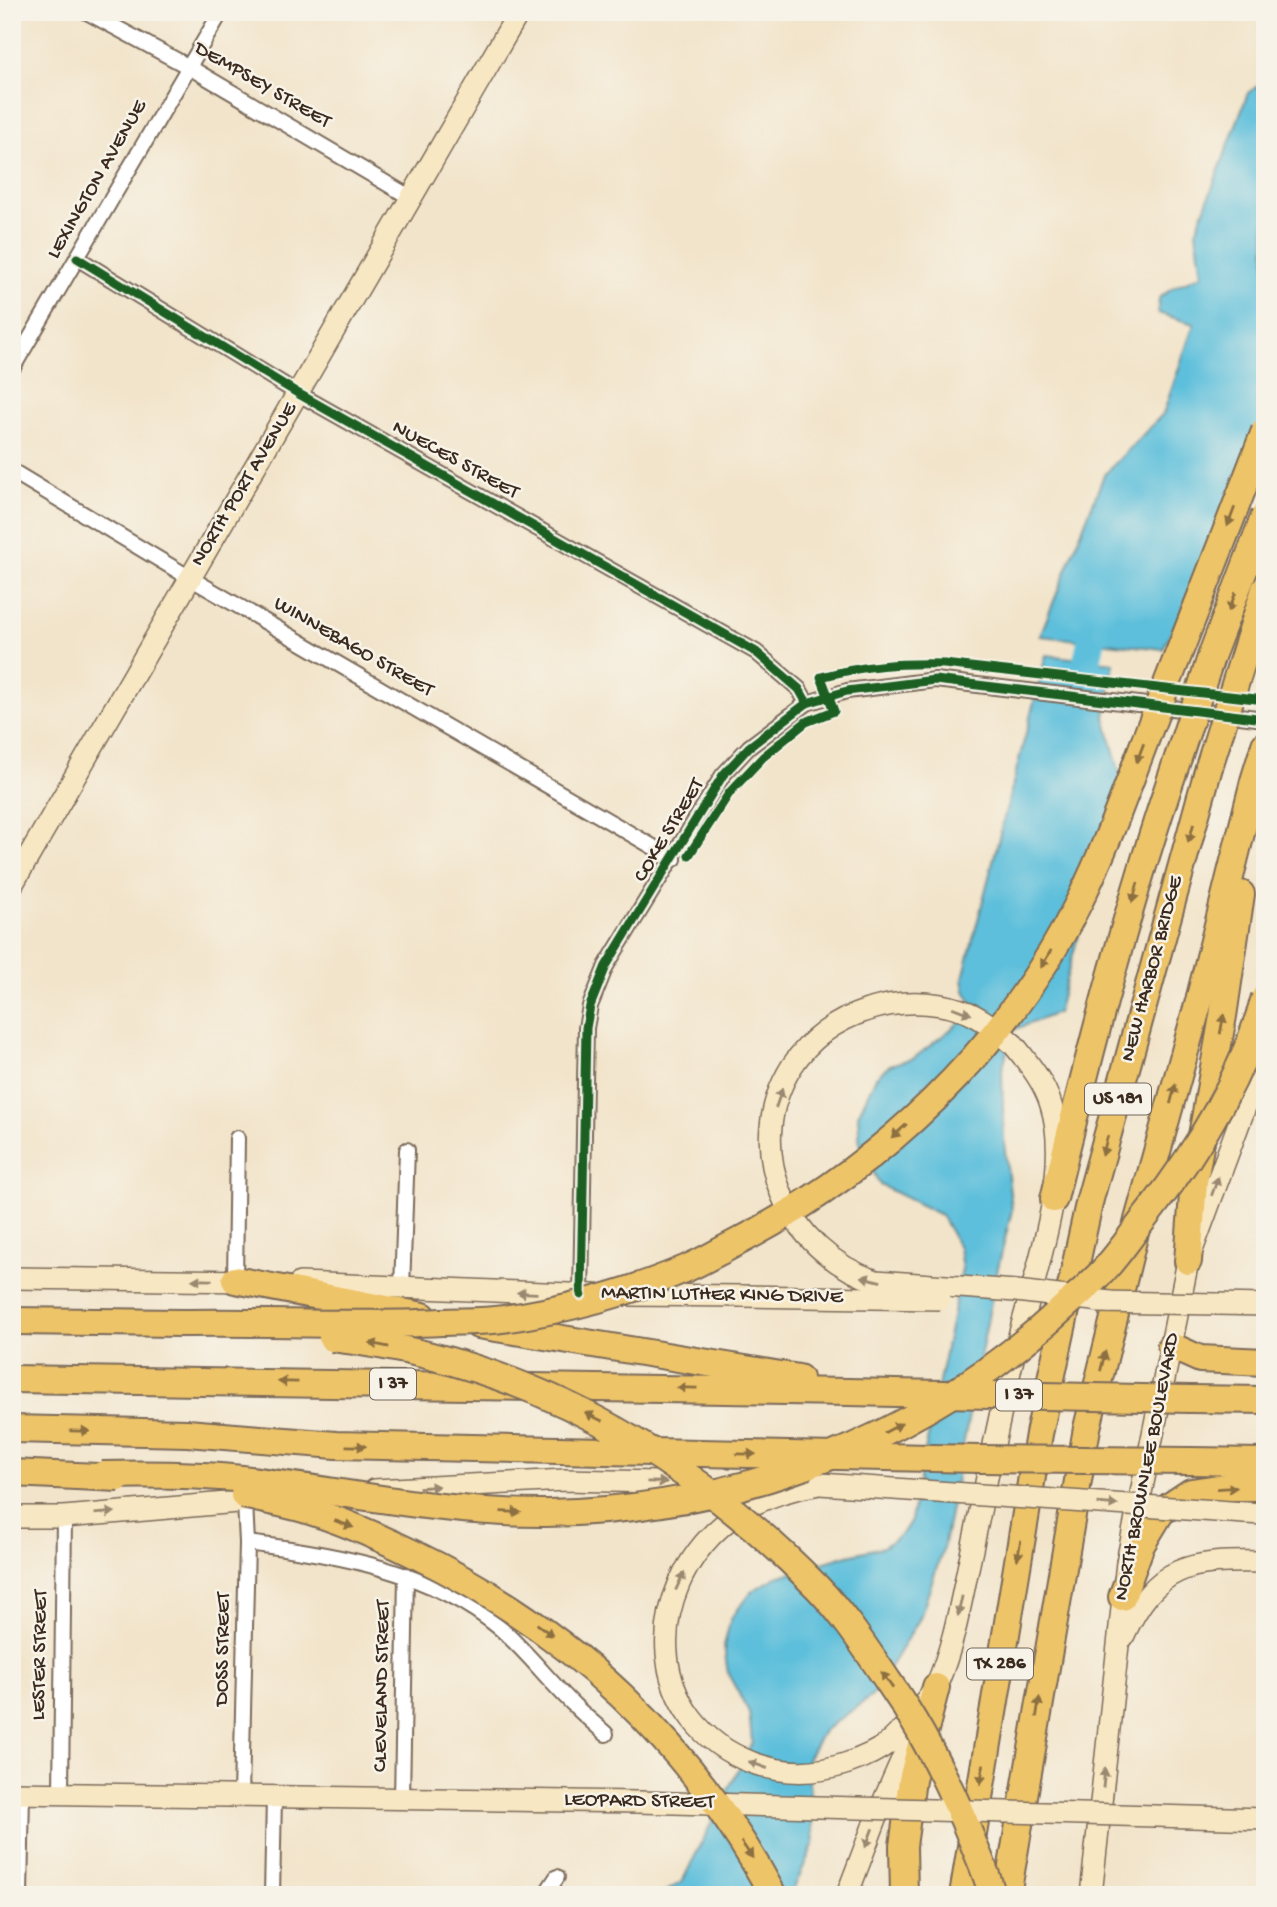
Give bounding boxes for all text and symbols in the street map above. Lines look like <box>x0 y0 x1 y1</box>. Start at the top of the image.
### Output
street label: DEMPSEY STREET <box>188 36 336 136</box>
street label: LEXINGTON AVENUE <box>42 95 154 264</box>
street label: NORTH PORT AVENUE <box>186 398 304 571</box>
street label: NUECES STREET <box>387 416 524 507</box>
one-way arrow <box>1225 507 1236 528</box>
street label: WINNEBAGO STREET <box>269 592 438 704</box>
one-way arrow <box>1226 592 1237 613</box>
one-way arrow <box>1135 742 1146 763</box>
street label: COKE STREET <box>629 774 711 887</box>
one-way arrow <box>1185 822 1196 844</box>
street label: NEW HARBOR BRIDGE <box>1116 873 1190 1065</box>
one-way arrow <box>1129 882 1139 903</box>
one-way arrow <box>1039 949 1052 968</box>
one-way arrow <box>952 1006 973 1017</box>
one-way arrow <box>1217 1013 1228 1035</box>
one-way arrow <box>1168 1083 1179 1105</box>
road number: US 181 <box>1085 1084 1151 1114</box>
one-way arrow <box>774 1087 785 1108</box>
one-way arrow <box>891 1123 908 1139</box>
one-way arrow <box>1099 1136 1109 1157</box>
one-way arrow <box>1209 1175 1220 1196</box>
one-way arrow <box>860 1273 882 1284</box>
one-way arrow <box>191 1274 213 1285</box>
street label: MARTIN LUTHER KING DRIVE <box>601 1281 844 1311</box>
one-way arrow <box>516 1287 538 1298</box>
street label: NORTH BROWNLEE BOULEVARD <box>1110 1331 1186 1603</box>
one-way arrow <box>368 1339 390 1350</box>
one-way arrow <box>1098 1350 1109 1372</box>
road number: I 37 <box>370 1368 416 1400</box>
one-way arrow <box>277 1376 299 1388</box>
road number: I 37 <box>996 1380 1042 1410</box>
one-way arrow <box>676 1382 698 1394</box>
one-way arrow <box>584 1411 604 1423</box>
one-way arrow <box>883 1423 903 1435</box>
one-way arrow <box>70 1425 92 1436</box>
one-way arrow <box>346 1440 368 1452</box>
one-way arrow <box>736 1448 758 1460</box>
one-way arrow <box>646 1476 668 1488</box>
one-way arrow <box>418 1481 440 1492</box>
one-way arrow <box>1216 1482 1238 1493</box>
one-way arrow <box>1097 1499 1119 1510</box>
one-way arrow <box>500 1506 522 1517</box>
one-way arrow <box>94 1507 116 1518</box>
one-way arrow <box>334 1519 355 1530</box>
one-way arrow <box>1013 1539 1024 1561</box>
one-way arrow <box>674 1571 685 1591</box>
street label: LESTER STREET <box>27 1589 55 1721</box>
street label: DOSS STREET <box>210 1591 238 1708</box>
one-way arrow <box>954 1595 965 1617</box>
street label: CLEVELAND STREET <box>369 1599 397 1772</box>
one-way arrow <box>535 1623 553 1638</box>
road number: TX 286 <box>967 1648 1033 1680</box>
one-way arrow <box>880 1671 894 1689</box>
one-way arrow <box>1033 1696 1044 1718</box>
one-way arrow <box>748 1759 769 1770</box>
one-way arrow <box>976 1763 987 1785</box>
one-way arrow <box>1098 1767 1109 1789</box>
street label: LEOPARD STREET <box>564 1788 715 1816</box>
one-way arrow <box>863 1828 874 1849</box>
one-way arrow <box>740 1841 754 1859</box>

